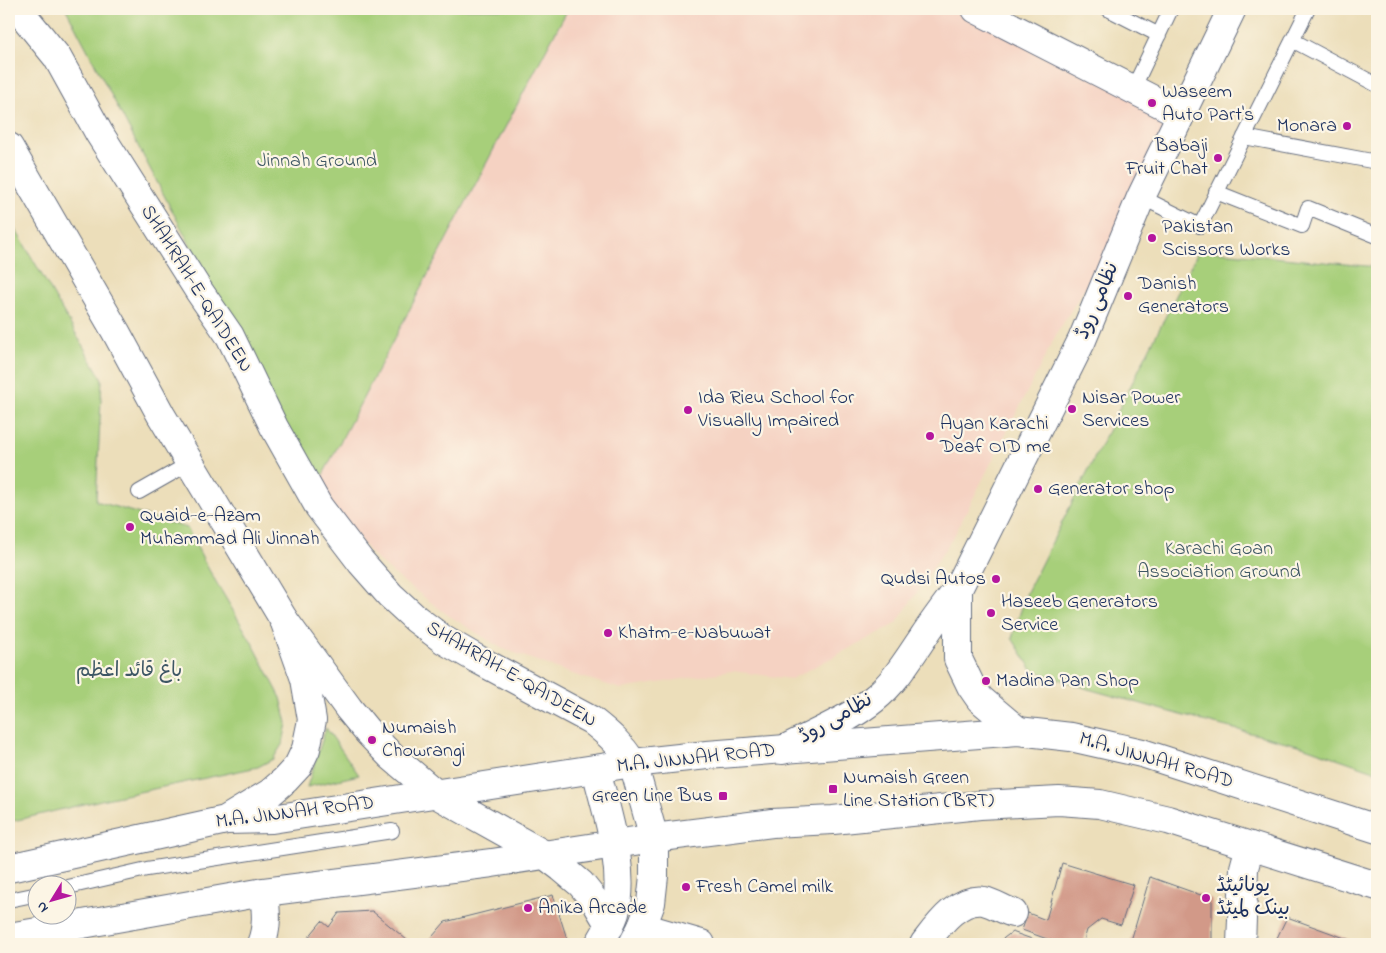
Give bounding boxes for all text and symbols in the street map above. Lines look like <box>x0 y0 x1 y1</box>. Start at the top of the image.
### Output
place label: Waseem Auto Part's <box>1162 78 1254 130</box>
marker: Waseem Auto Part's <box>1146 97 1158 109</box>
place label: Monara <box>1277 112 1337 141</box>
marker: Monara <box>1341 120 1353 132</box>
place label: Babaji Fruit Chat <box>1125 132 1208 184</box>
park label: Jinnah Ground <box>257 147 377 176</box>
marker: Babaji Fruit Chat <box>1212 152 1224 164</box>
street label: SHAHRAH-E-QAIDEEN <box>133 200 259 378</box>
place label: Pakistan Scissors Works <box>1162 213 1291 265</box>
marker: Pakistan Scissors Works <box>1146 232 1158 244</box>
street label: نظامی روڈ <box>1069 258 1127 344</box>
place label: Danish Generators <box>1137 270 1229 322</box>
marker: Danish Generators <box>1122 290 1134 302</box>
place label: Ida Rieu School for Visually Impaired <box>697 384 855 436</box>
place label: Nisar Power Services <box>1082 384 1181 436</box>
marker: Nisar Power Services <box>1066 403 1078 415</box>
marker: Ida Rieu School for Visually Impaired <box>682 404 694 416</box>
place label: Ayan Karachi Deaf OID me <box>939 410 1051 462</box>
marker: Ayan Karachi Deaf OID me <box>924 430 936 442</box>
place label: Generator shop <box>1048 475 1175 504</box>
marker: Generator shop <box>1032 483 1044 495</box>
place label: Quaid-e-Azam Muhammad Ali Jinnah <box>140 502 320 554</box>
marker: Quaid-e-Azam Muhammad Ali Jinnah <box>124 521 136 533</box>
park label: Karachi Goan Association Ground <box>1137 535 1301 587</box>
place label: Qudsi Autos <box>881 565 986 594</box>
marker: Qudsi Autos <box>990 573 1002 585</box>
place label: Haseeb Generators Service <box>1001 588 1158 640</box>
marker: Haseeb Generators Service <box>985 607 997 619</box>
street label: SHAHRAH-E-QAIDEEN <box>420 614 602 736</box>
place label: Khatm-e-Nabuwat <box>618 619 771 648</box>
marker: Khatm-e-Nabuwat <box>602 627 614 639</box>
park label: باغ قائد اعظم <box>76 657 182 686</box>
place label: Madina Pan Shop <box>996 667 1139 696</box>
marker: Madina Pan Shop <box>980 675 992 687</box>
street label: نظامی روڈ <box>794 686 878 752</box>
place label: Numaish Chowrangi <box>382 714 465 767</box>
street label: M.A. JINNAH ROAD <box>1075 725 1237 797</box>
marker: Numaish Chowrangi <box>366 734 378 746</box>
street label: M.A. JINNAH ROAD <box>615 736 777 782</box>
place label: Numaish Green Line Station (BRT) <box>843 764 994 816</box>
place label: Green Line Bus <box>592 782 713 811</box>
marker: Numaish Green Line Station (BRT) <box>827 783 839 795</box>
street label: M.A. JINNAH ROAD <box>214 789 376 837</box>
marker: Green Line Bus <box>717 790 729 802</box>
place label: یونائیٹڈ بینک لمیٹڈ <box>1216 872 1290 924</box>
place label: Fresh Camel milk <box>695 873 833 902</box>
north arrow <box>28 876 78 926</box>
marker: Fresh Camel milk <box>680 881 692 893</box>
marker: یونائیٹڈ بینک لمیٹڈ <box>1200 892 1212 904</box>
place label: Anika Arcade <box>538 894 647 923</box>
text: N <box>32 897 54 917</box>
marker: Anika Arcade <box>522 902 534 914</box>

